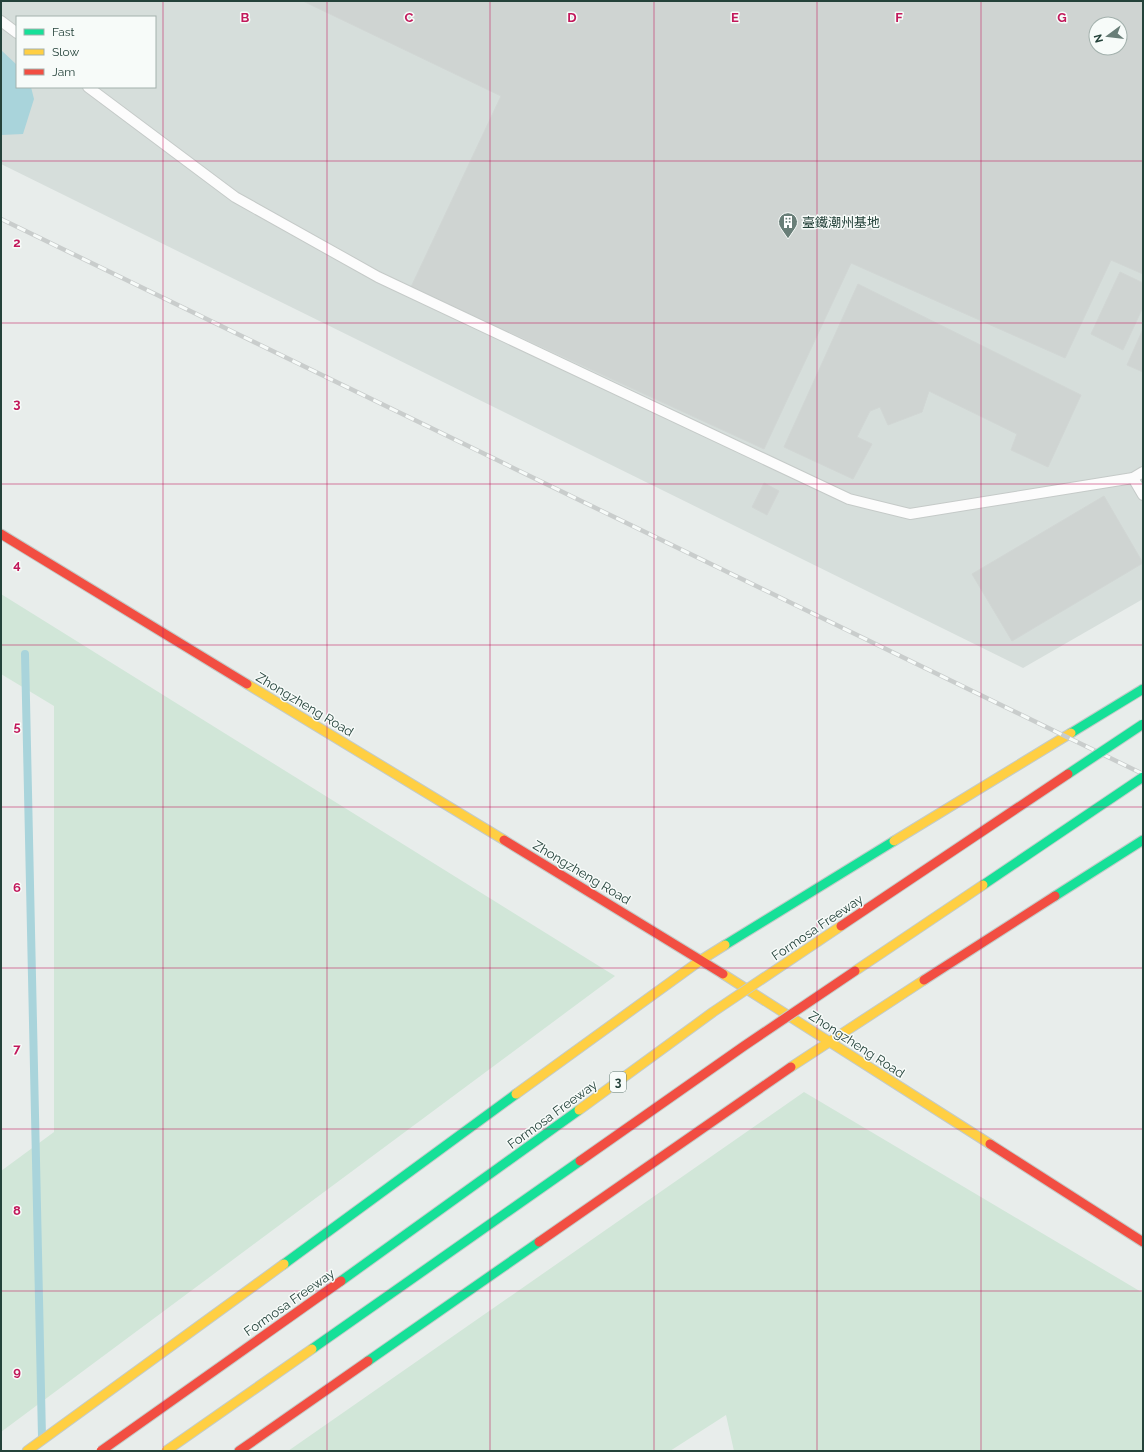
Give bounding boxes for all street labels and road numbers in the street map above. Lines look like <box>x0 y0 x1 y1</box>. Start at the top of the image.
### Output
street label: Zhongzheng Road <box>253 669 356 739</box>
street label: Zhongzheng Road <box>530 837 633 907</box>
street label: Formosa Freeway <box>769 891 866 963</box>
street label: Zhongzheng Road <box>806 1008 907 1081</box>
road number: 3 <box>610 1072 626 1092</box>
street label: Formosa Freeway <box>505 1077 600 1152</box>
street label: Formosa Freeway <box>241 1266 337 1339</box>

